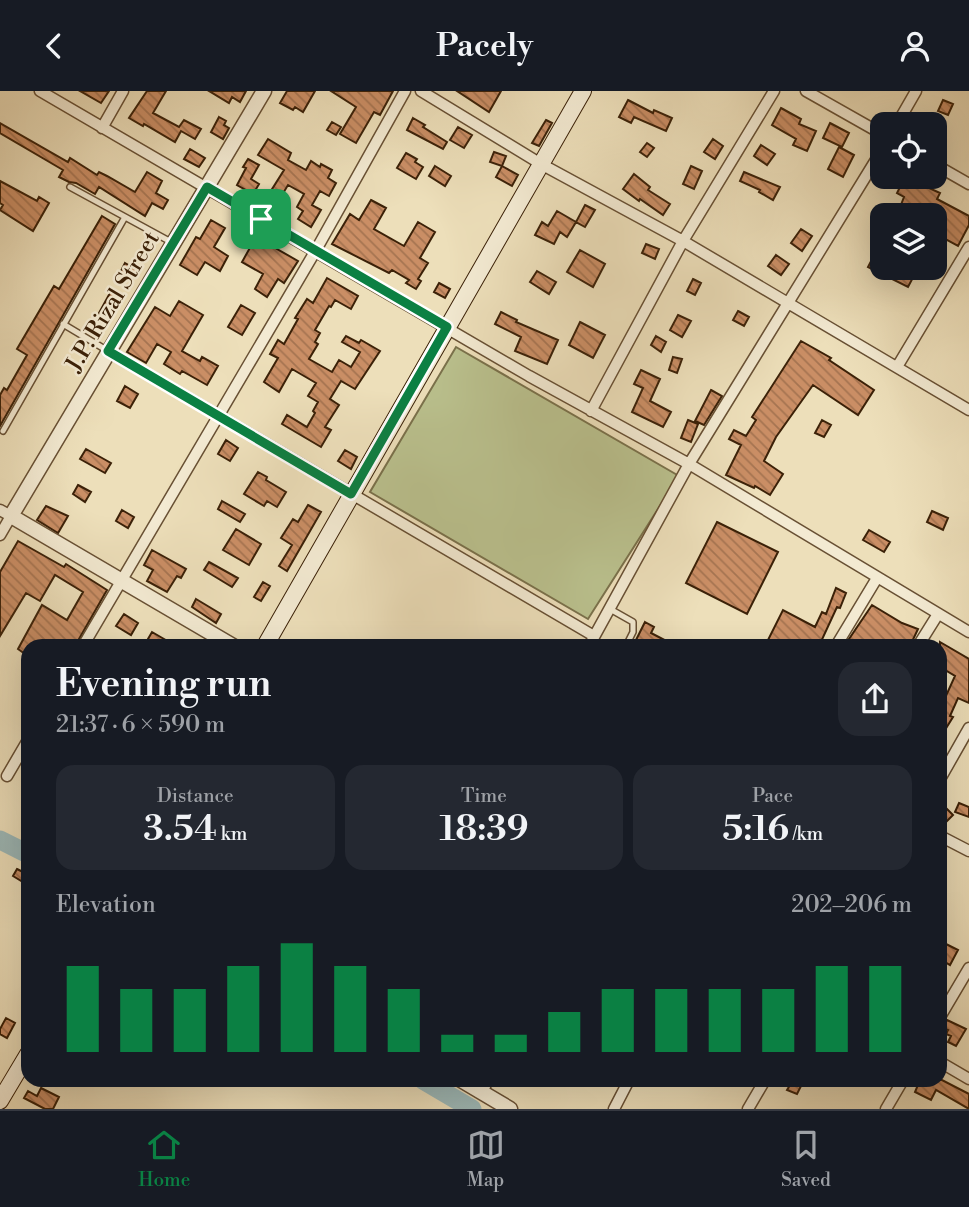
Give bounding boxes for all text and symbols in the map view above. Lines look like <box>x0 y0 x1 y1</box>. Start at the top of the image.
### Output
text: Pacely <box>436 26 533 66</box>
icon: back <box>35 27 73 65</box>
icon: person <box>896 27 934 65</box>
map controls <box>870 112 947 280</box>
button: locate <box>870 112 947 189</box>
pin <box>231 189 291 249</box>
icon: arrive <box>242 200 280 238</box>
button: layers <box>870 203 947 280</box>
street label: J.P. Rizal Street <box>59 226 166 378</box>
text: Evening run <box>56 661 271 708</box>
button: share <box>838 662 912 736</box>
text: 21:37 · 6 × 590 m <box>56 711 225 739</box>
text: Distance <box>157 784 234 808</box>
text: Time <box>461 784 507 808</box>
text: Pace <box>752 784 793 808</box>
text: 3.54 <box>143 808 217 851</box>
text: 18:39 <box>440 808 528 851</box>
text: 5:16 <box>722 808 789 851</box>
text: km <box>217 822 247 846</box>
text: /km <box>789 822 823 846</box>
text: Elevation <box>56 891 156 919</box>
text: 202–206 m <box>791 891 912 919</box>
tab: Home <box>138 1126 190 1192</box>
tab: Map <box>467 1126 505 1192</box>
tab: Saved <box>781 1126 831 1192</box>

